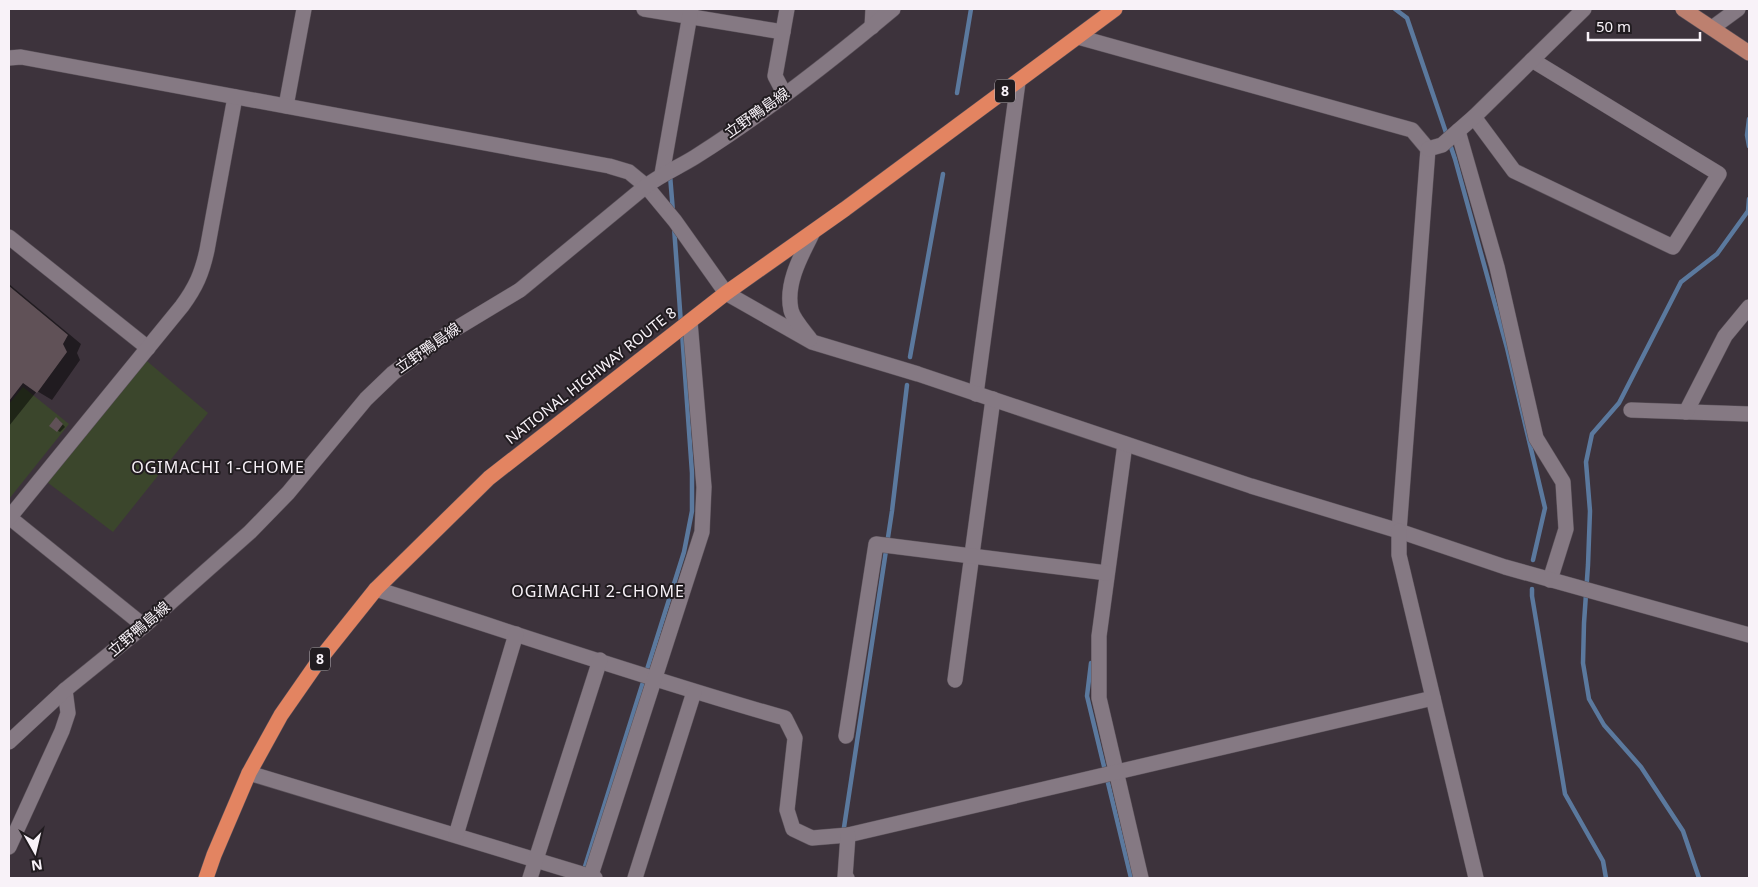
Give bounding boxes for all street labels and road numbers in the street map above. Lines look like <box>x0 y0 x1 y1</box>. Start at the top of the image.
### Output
road number: 8 <box>995 80 1015 102</box>
street label: 立野鴨島線 <box>720 82 793 142</box>
street label: NATIONAL HIGHWAY ROUTE 8 <box>501 302 680 448</box>
street label: 立野鴨島線 <box>391 317 464 377</box>
street label: 立野鴨島線 <box>103 596 174 660</box>
road number: 8 <box>310 648 330 671</box>

